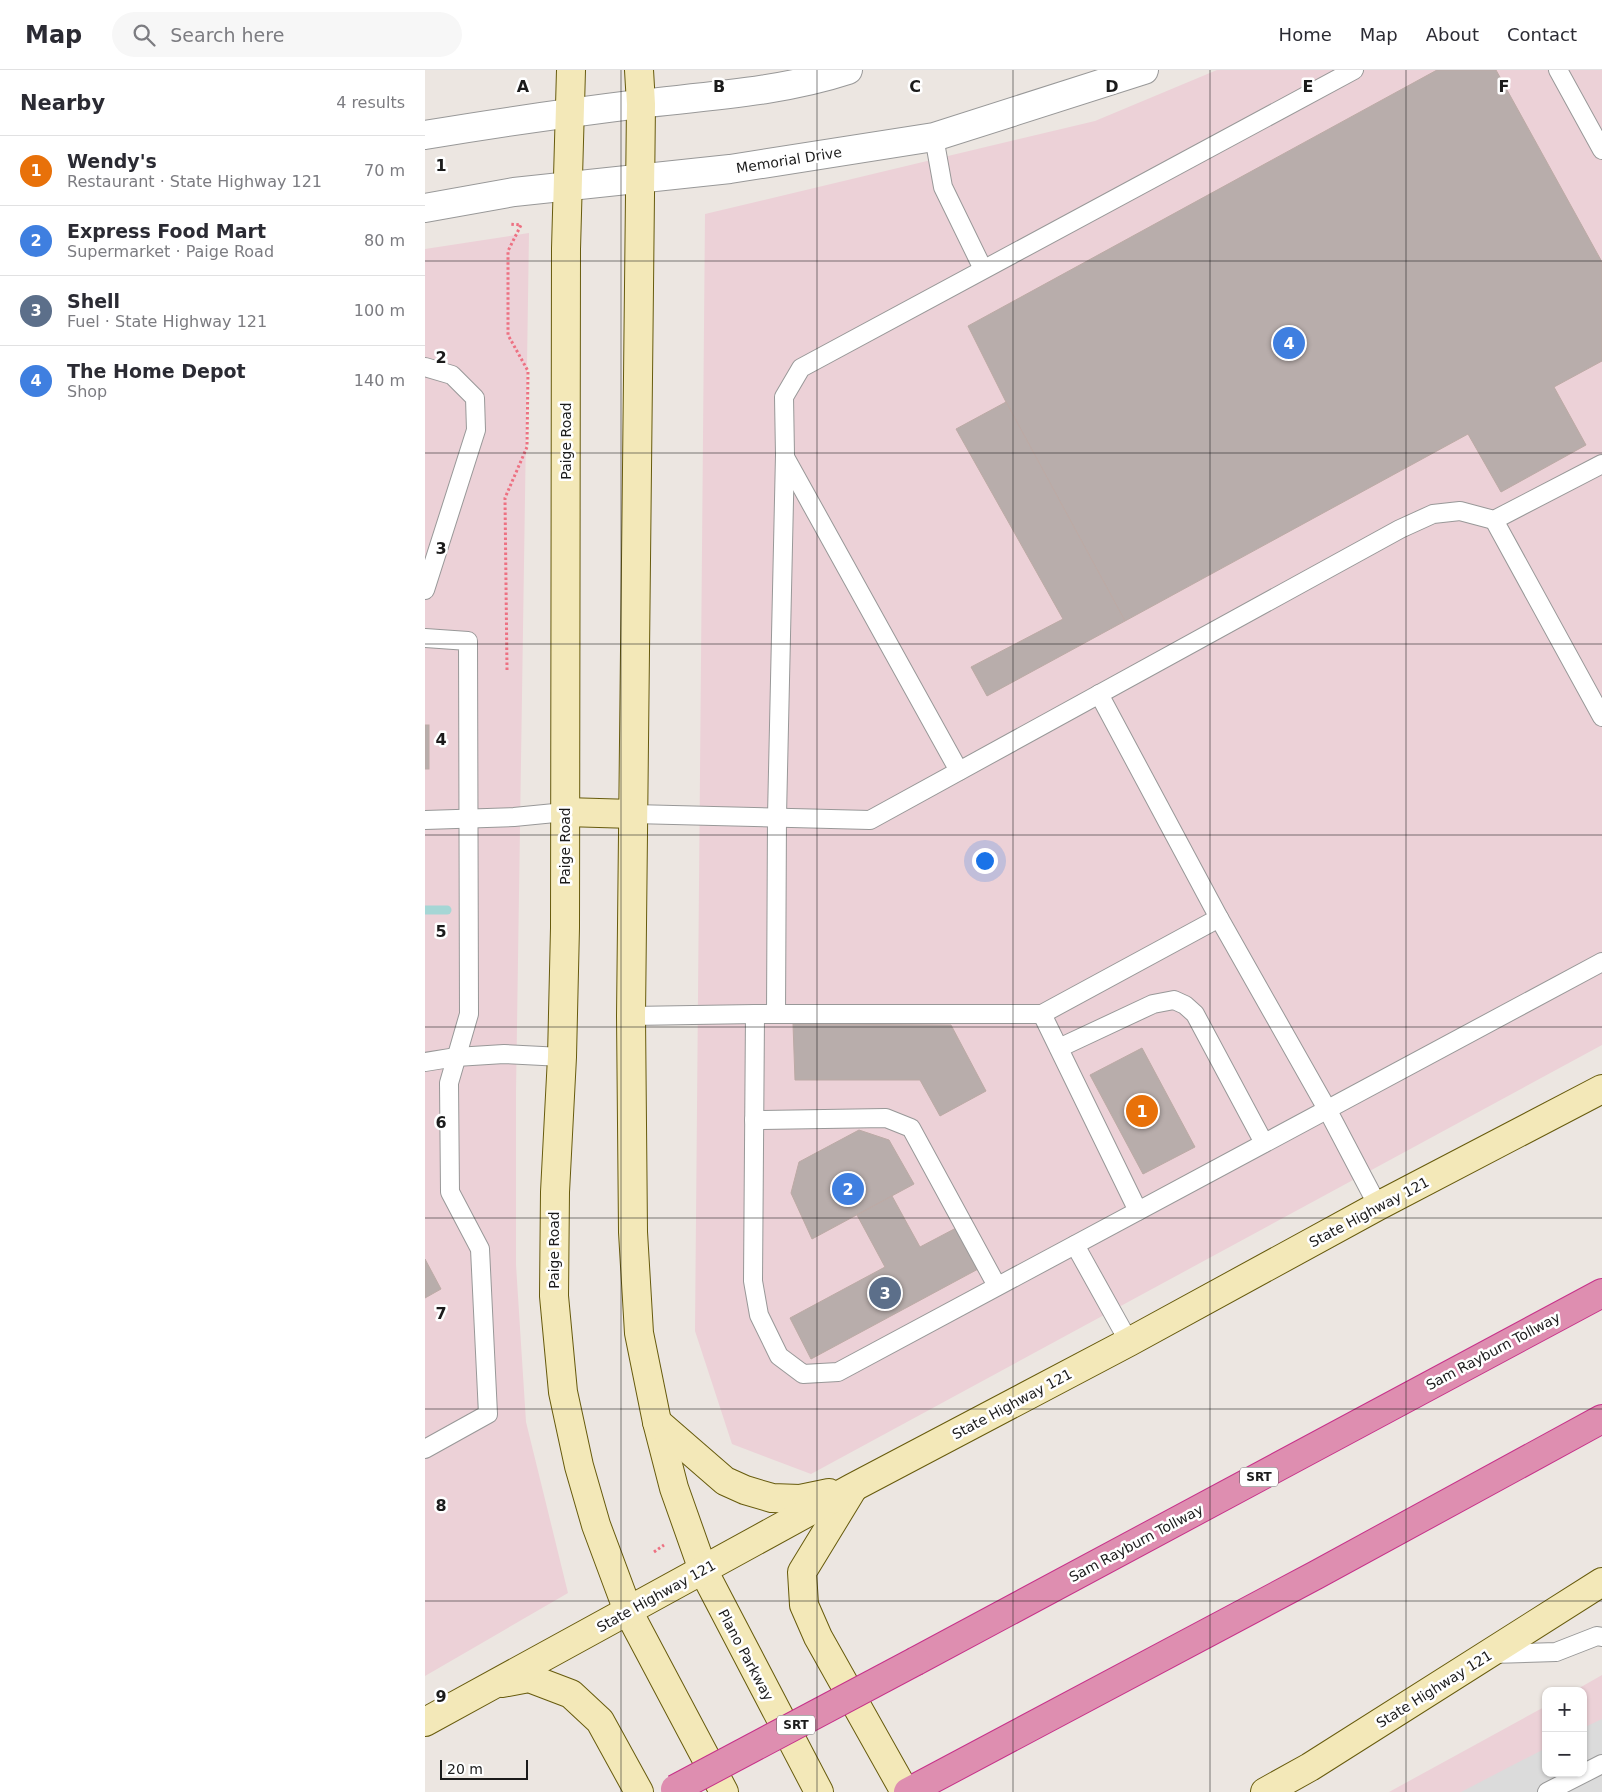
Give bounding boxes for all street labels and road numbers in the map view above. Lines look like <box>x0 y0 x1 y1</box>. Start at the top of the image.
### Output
street label: Memorial Drive <box>735 144 843 176</box>
street label: Paige Road <box>558 402 574 480</box>
street label: Paige Road <box>557 807 573 885</box>
street label: State Highway 121 <box>1306 1174 1432 1250</box>
street label: Paige Road <box>546 1211 562 1289</box>
street label: Sam Rayburn Tollway <box>1423 1309 1563 1393</box>
street label: State Highway 121 <box>949 1366 1075 1442</box>
road number: SRT <box>1240 1468 1278 1486</box>
street label: Sam Rayburn Tollway <box>1066 1501 1206 1585</box>
street label: State Highway 121 <box>594 1557 718 1635</box>
street label: Plano Parkway <box>715 1606 777 1704</box>
street label: State Highway 121 <box>1373 1647 1495 1731</box>
road number: SRT <box>777 1716 815 1734</box>

